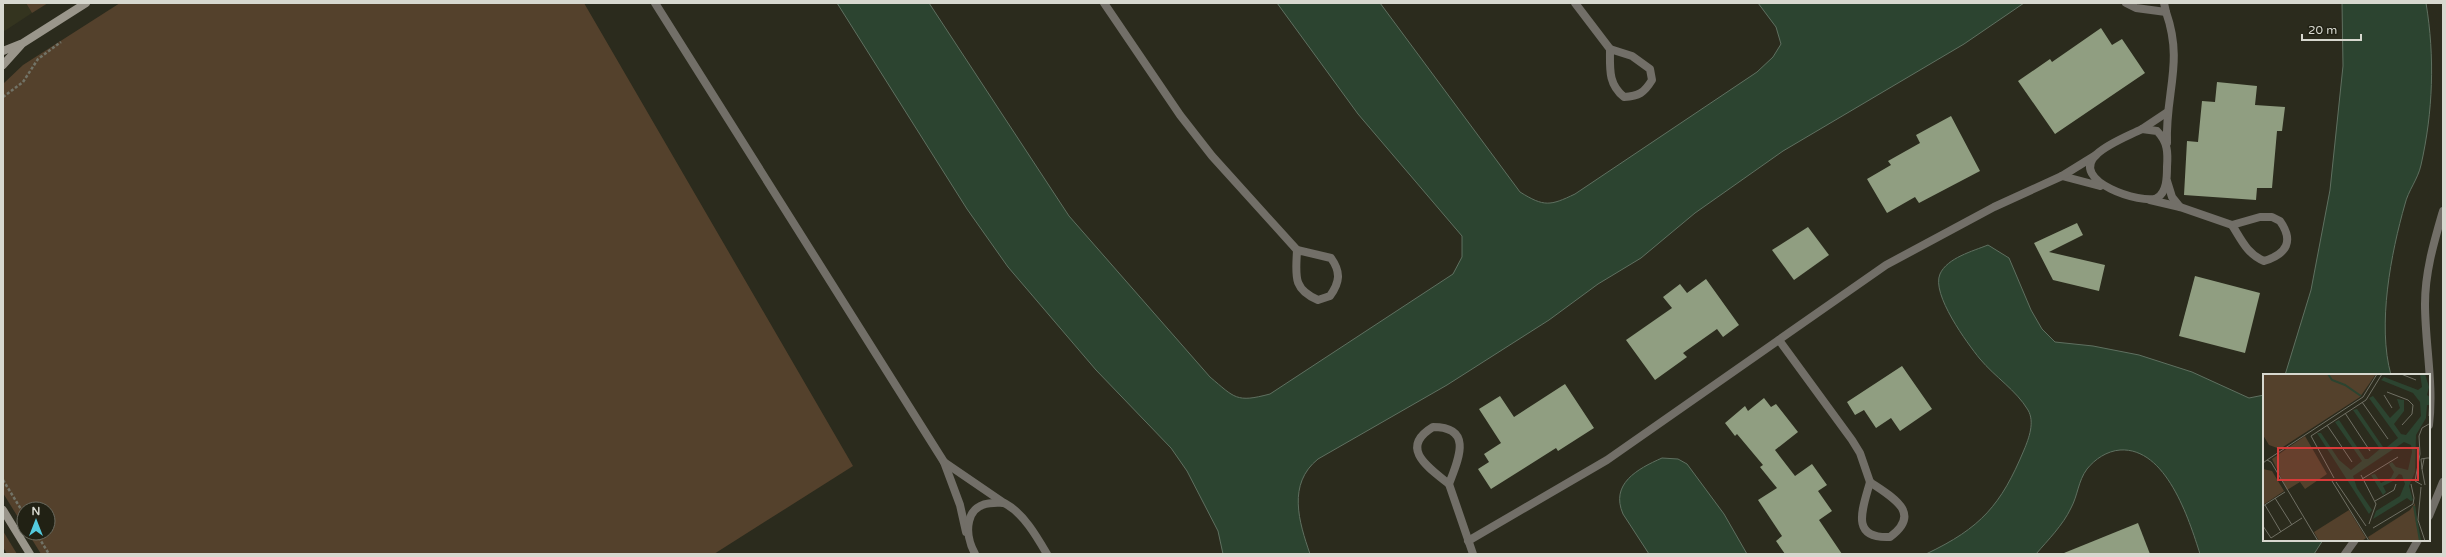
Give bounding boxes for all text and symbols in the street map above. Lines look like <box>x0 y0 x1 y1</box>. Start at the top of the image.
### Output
scale bar <box>2302 16 2361 42</box>
text: 20 m <box>2308 23 2337 37</box>
inset map <box>2263 374 2430 541</box>
north arrow <box>16 501 56 541</box>
text: N <box>32 505 40 518</box>

